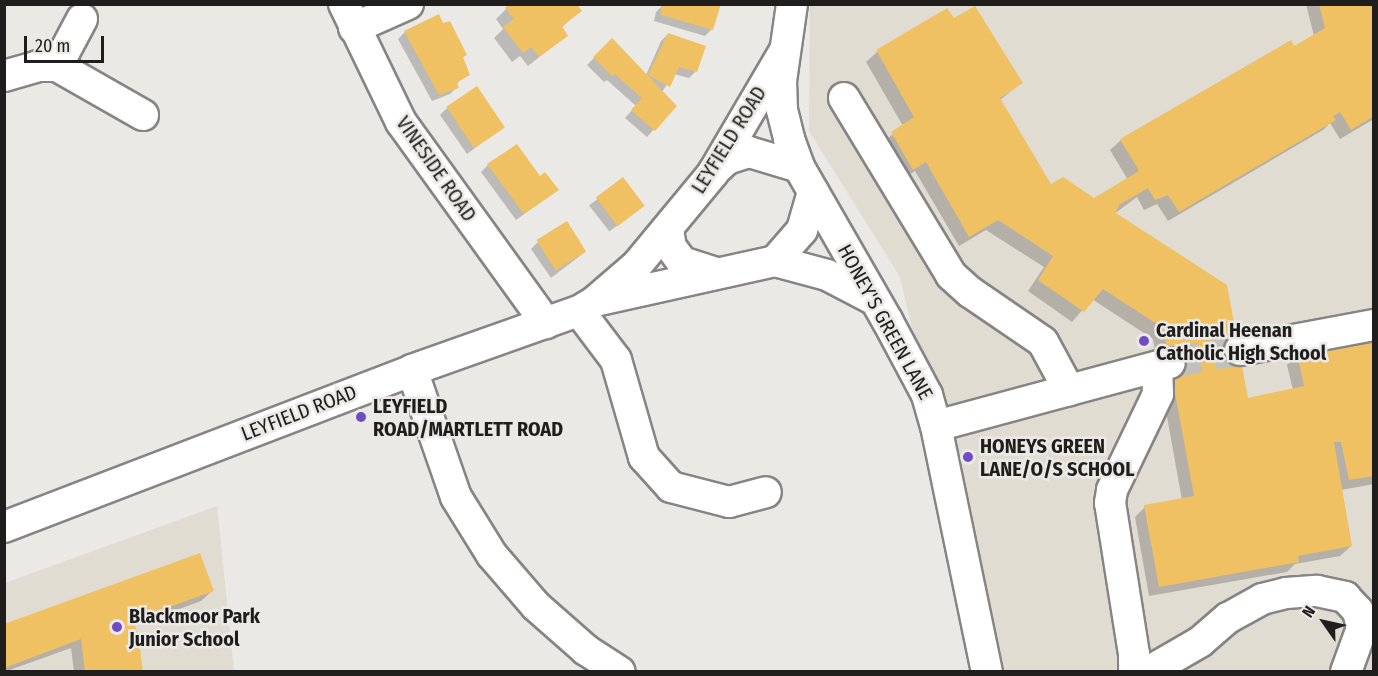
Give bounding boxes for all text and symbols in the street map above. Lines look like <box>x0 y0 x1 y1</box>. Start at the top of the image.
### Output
scale bar <box>27 24 106 62</box>
text: 20 m <box>35 35 70 57</box>
street label: LEYFIELD ROAD <box>687 82 771 198</box>
street label: VINESIDE ROAD <box>391 112 481 226</box>
street label: HONEY'S GREEN LANE <box>832 240 938 404</box>
place label: Cardinal Heenan Catholic High School <box>1156 318 1326 365</box>
marker: Cardinal Heenan Catholic High School <box>1137 334 1151 348</box>
street label: LEYFIELD ROAD <box>238 380 360 446</box>
place label: LEYFIELD ROAD/MARTLETT ROAD <box>373 394 563 441</box>
marker: LEYFIELD ROAD/MARTLETT ROAD <box>354 410 368 424</box>
place label: HONEYS GREEN LANE/O/S SCHOOL <box>980 434 1134 481</box>
marker: HONEYS GREEN LANE/O/S SCHOOL <box>961 450 975 464</box>
north arrow <box>1294 592 1354 652</box>
text: N <box>1298 602 1319 621</box>
place label: Blackmoor Park Junior School <box>129 604 260 651</box>
marker: Blackmoor Park Junior School <box>110 620 124 634</box>

